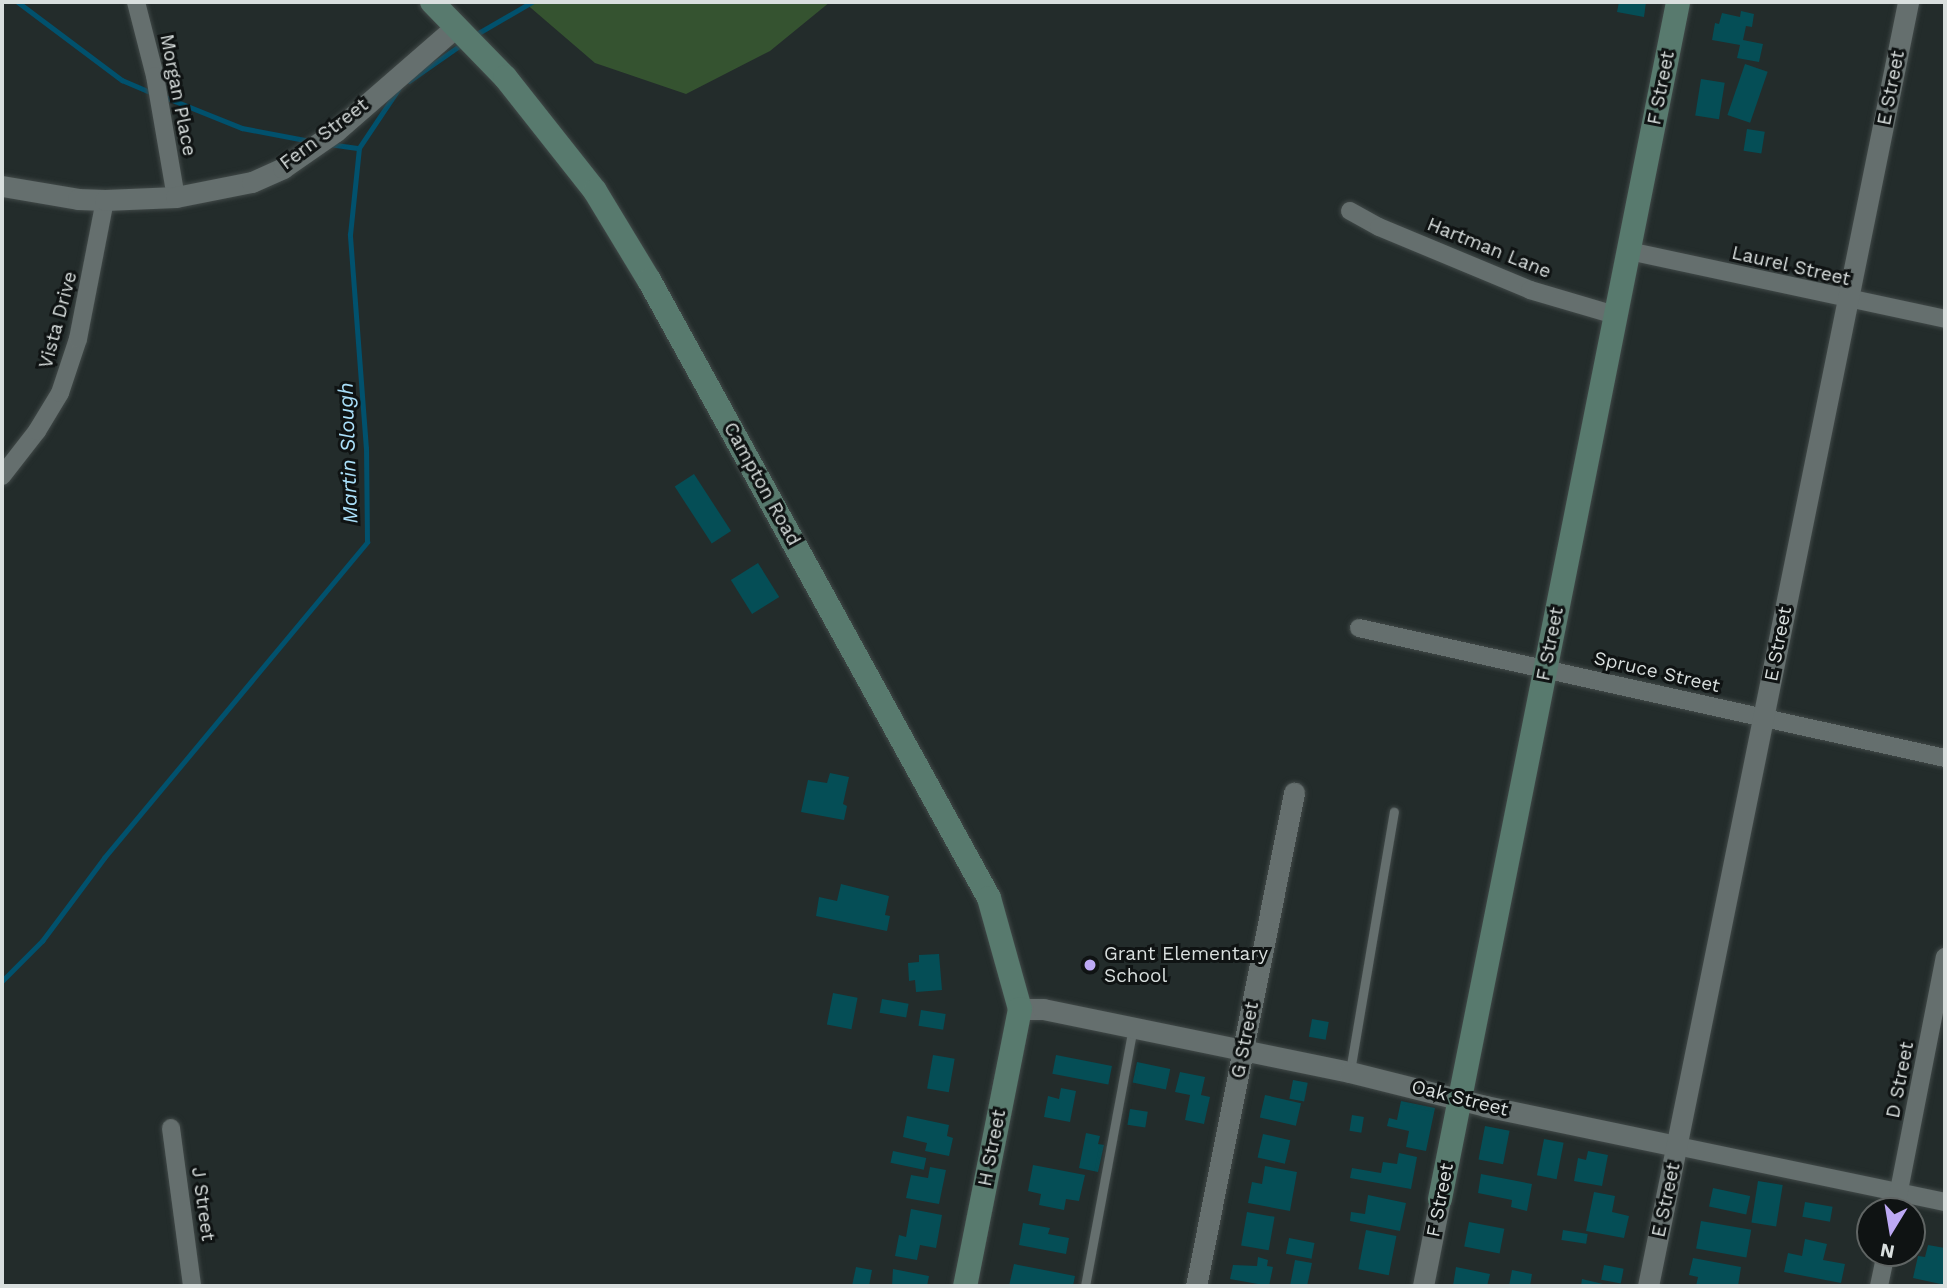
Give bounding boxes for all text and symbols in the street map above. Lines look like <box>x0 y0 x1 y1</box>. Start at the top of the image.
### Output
street label: Morgan Place <box>155 32 201 158</box>
street label: F Street <box>1643 49 1679 127</box>
street label: E Street <box>1873 49 1909 127</box>
street label: Fern Street <box>275 93 373 175</box>
street label: Hartman Lane <box>1424 213 1554 283</box>
street label: Laurel Street <box>1729 241 1853 291</box>
street label: Vista Drive <box>34 269 82 371</box>
water label: Martin Slough <box>333 382 363 524</box>
street label: Campton Road <box>719 418 805 550</box>
street label: F Street <box>1532 605 1568 683</box>
street label: E Street <box>1760 605 1796 683</box>
street label: Spruce Street <box>1592 646 1722 698</box>
place label: Grant Elementary School <box>1104 943 1268 987</box>
marker: Grant Elementary School <box>1082 957 1098 973</box>
street label: G Street <box>1226 1000 1264 1080</box>
street label: D Street <box>1881 1040 1919 1120</box>
street label: Oak Street <box>1409 1075 1511 1121</box>
street label: H Street <box>973 1108 1011 1188</box>
street label: F Street <box>1422 1161 1458 1239</box>
street label: E Street <box>1647 1161 1685 1239</box>
street label: J Street <box>187 1166 219 1242</box>
north arrow <box>1856 1197 1926 1267</box>
text: N <box>1878 1239 1896 1264</box>

